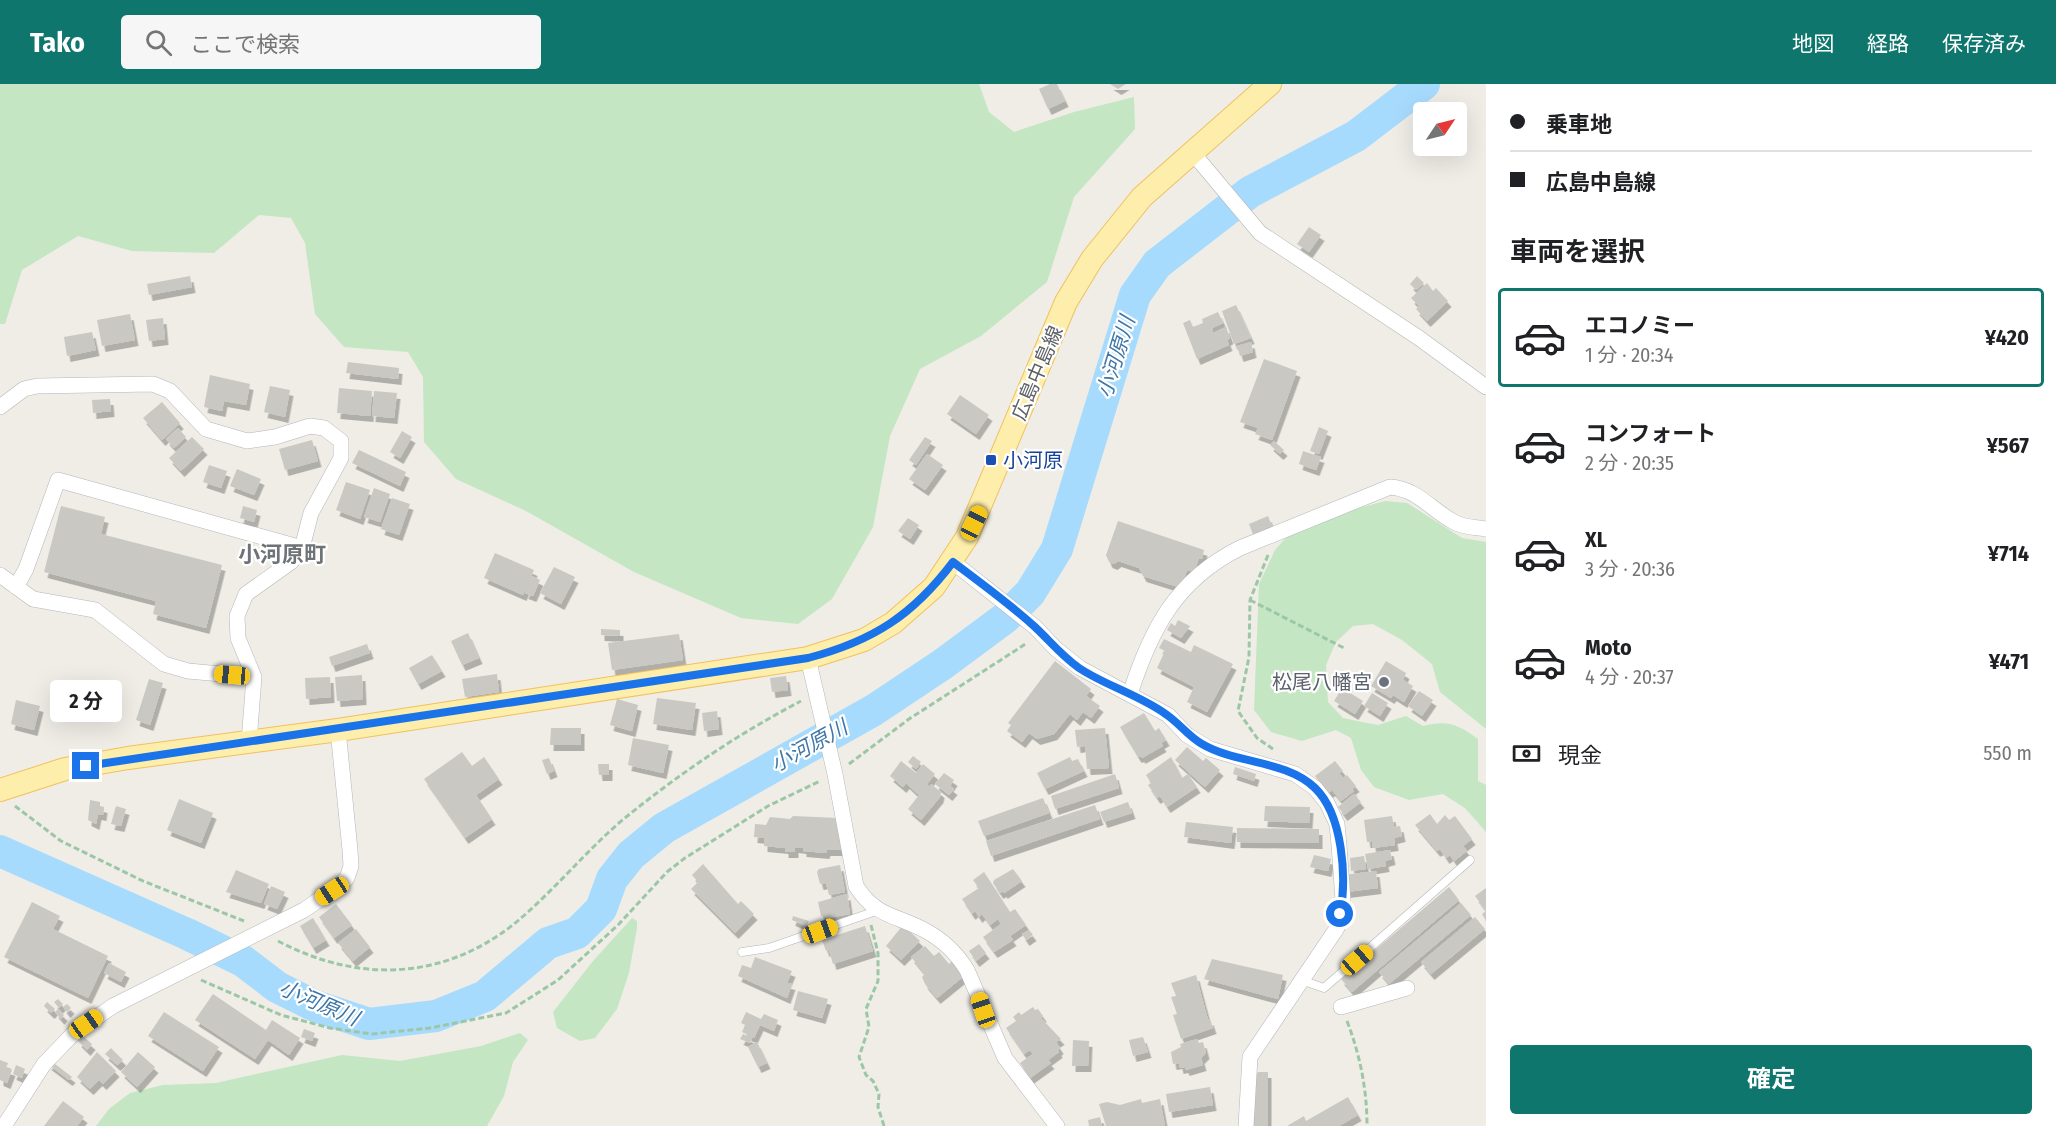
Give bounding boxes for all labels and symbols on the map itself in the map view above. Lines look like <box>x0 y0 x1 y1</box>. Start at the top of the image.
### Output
north arrow <box>1413 102 1467 156</box>
water label: 小河原川 <box>1091 311 1141 401</box>
street label: 広島中島線 <box>1006 322 1068 424</box>
place label: 小河原 <box>1003 448 1063 472</box>
marker: 小河原 <box>984 453 998 467</box>
car <box>958 503 990 543</box>
district label: 小河原町 <box>238 541 326 568</box>
car <box>213 664 251 686</box>
place label: 松尾八幡宮 <box>1272 670 1372 694</box>
marker: 松尾八幡宮 <box>1377 675 1391 689</box>
callout: 2 分 <box>50 679 122 721</box>
water label: 小河原川 <box>766 713 854 778</box>
route end <box>72 752 99 779</box>
car <box>312 874 352 908</box>
route start <box>1326 900 1353 927</box>
car <box>800 916 840 946</box>
car <box>1338 941 1376 979</box>
water label: 小河原川 <box>275 975 365 1032</box>
car <box>969 990 997 1030</box>
car <box>66 1006 106 1042</box>

